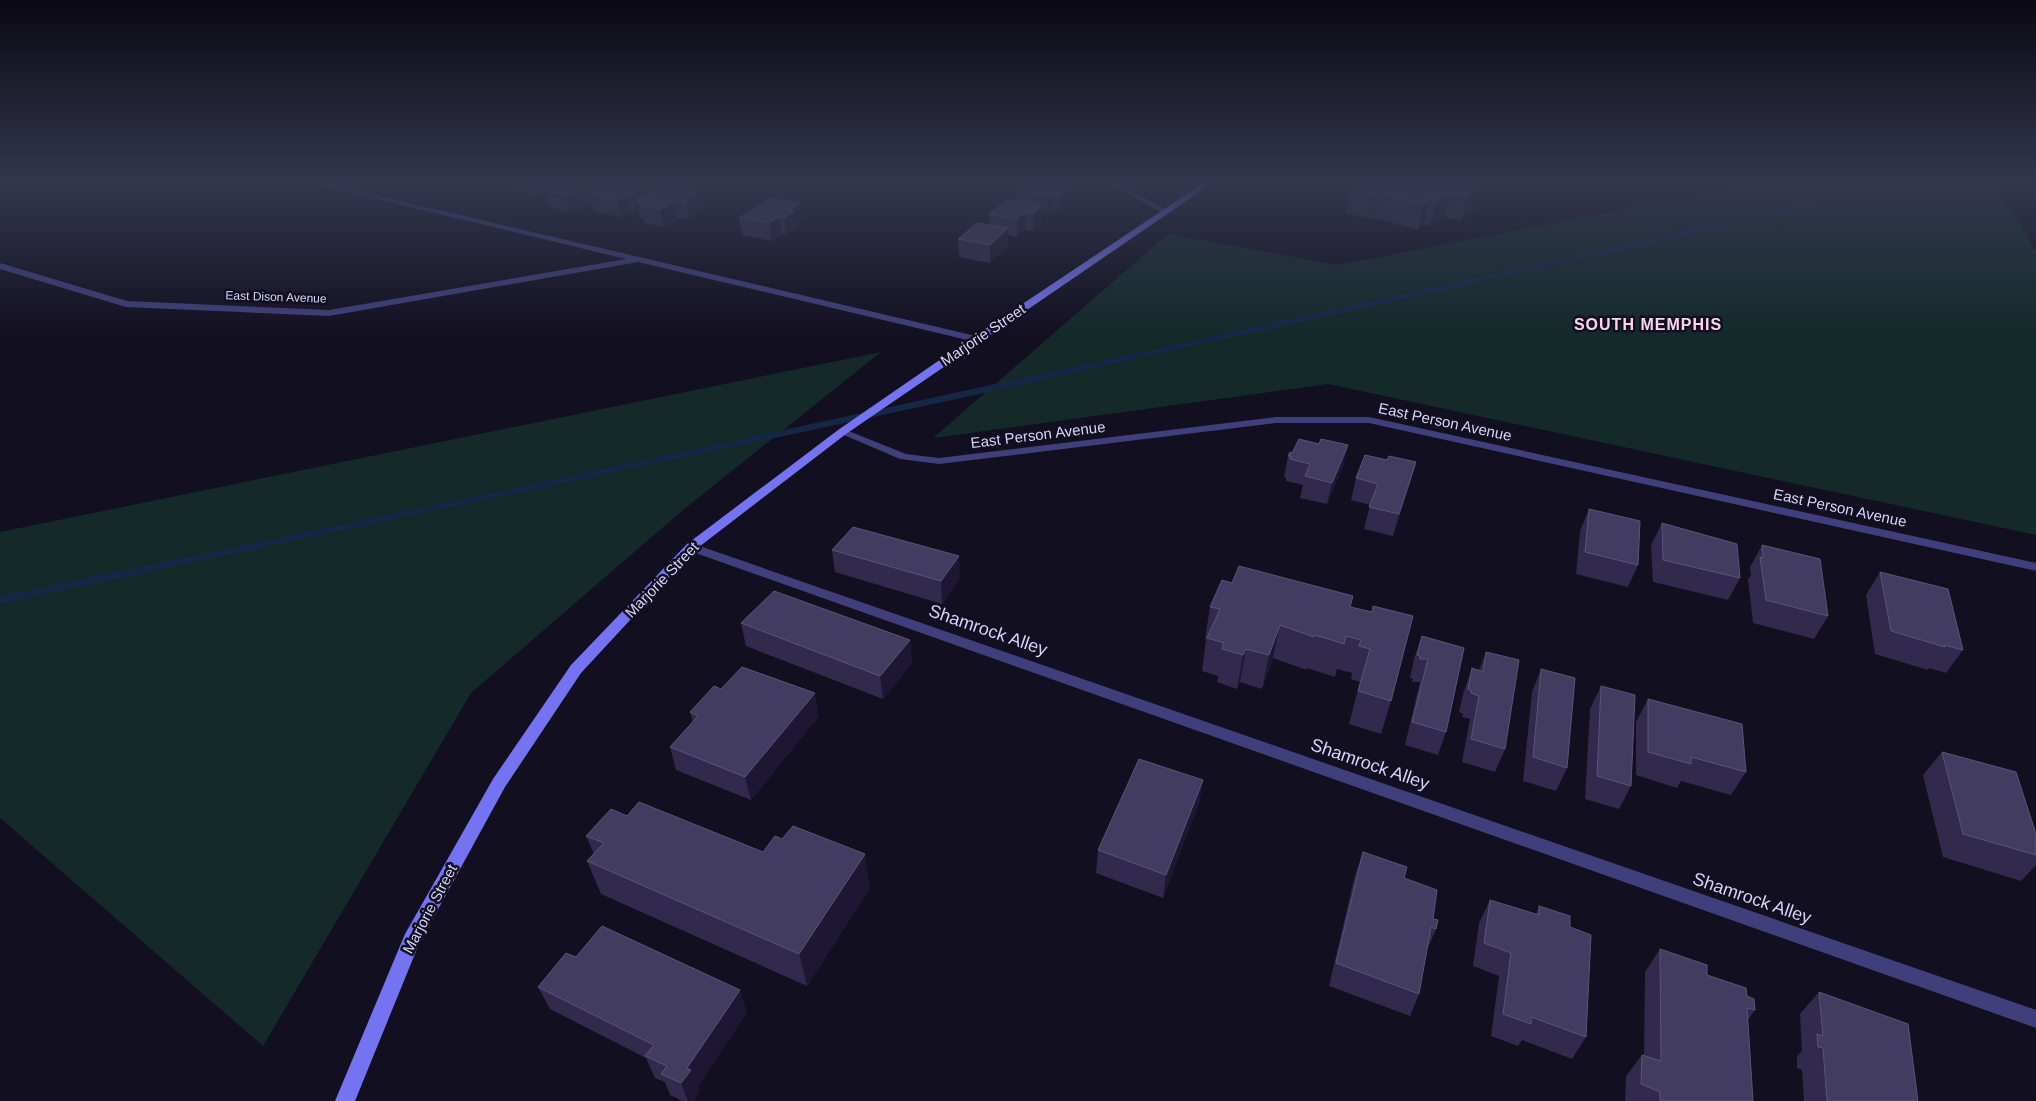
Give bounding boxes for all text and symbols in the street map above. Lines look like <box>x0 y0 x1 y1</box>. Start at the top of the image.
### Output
street label: East Dison Avenue <box>225 288 327 306</box>
street label: Marjorie Street <box>937 300 1029 369</box>
district label: SOUTH MEMPHIS <box>1574 316 1722 333</box>
street label: East Person Avenue <box>1377 399 1513 444</box>
street label: East Person Avenue <box>970 418 1106 451</box>
street label: East Person Avenue <box>1772 485 1908 530</box>
street label: Marjorie Street <box>621 538 702 621</box>
street label: Shamrock Alley <box>926 600 1050 660</box>
street label: Shamrock Alley <box>1308 734 1432 794</box>
street label: Marjorie Street <box>399 861 461 956</box>
street label: Shamrock Alley <box>1690 868 1814 928</box>

